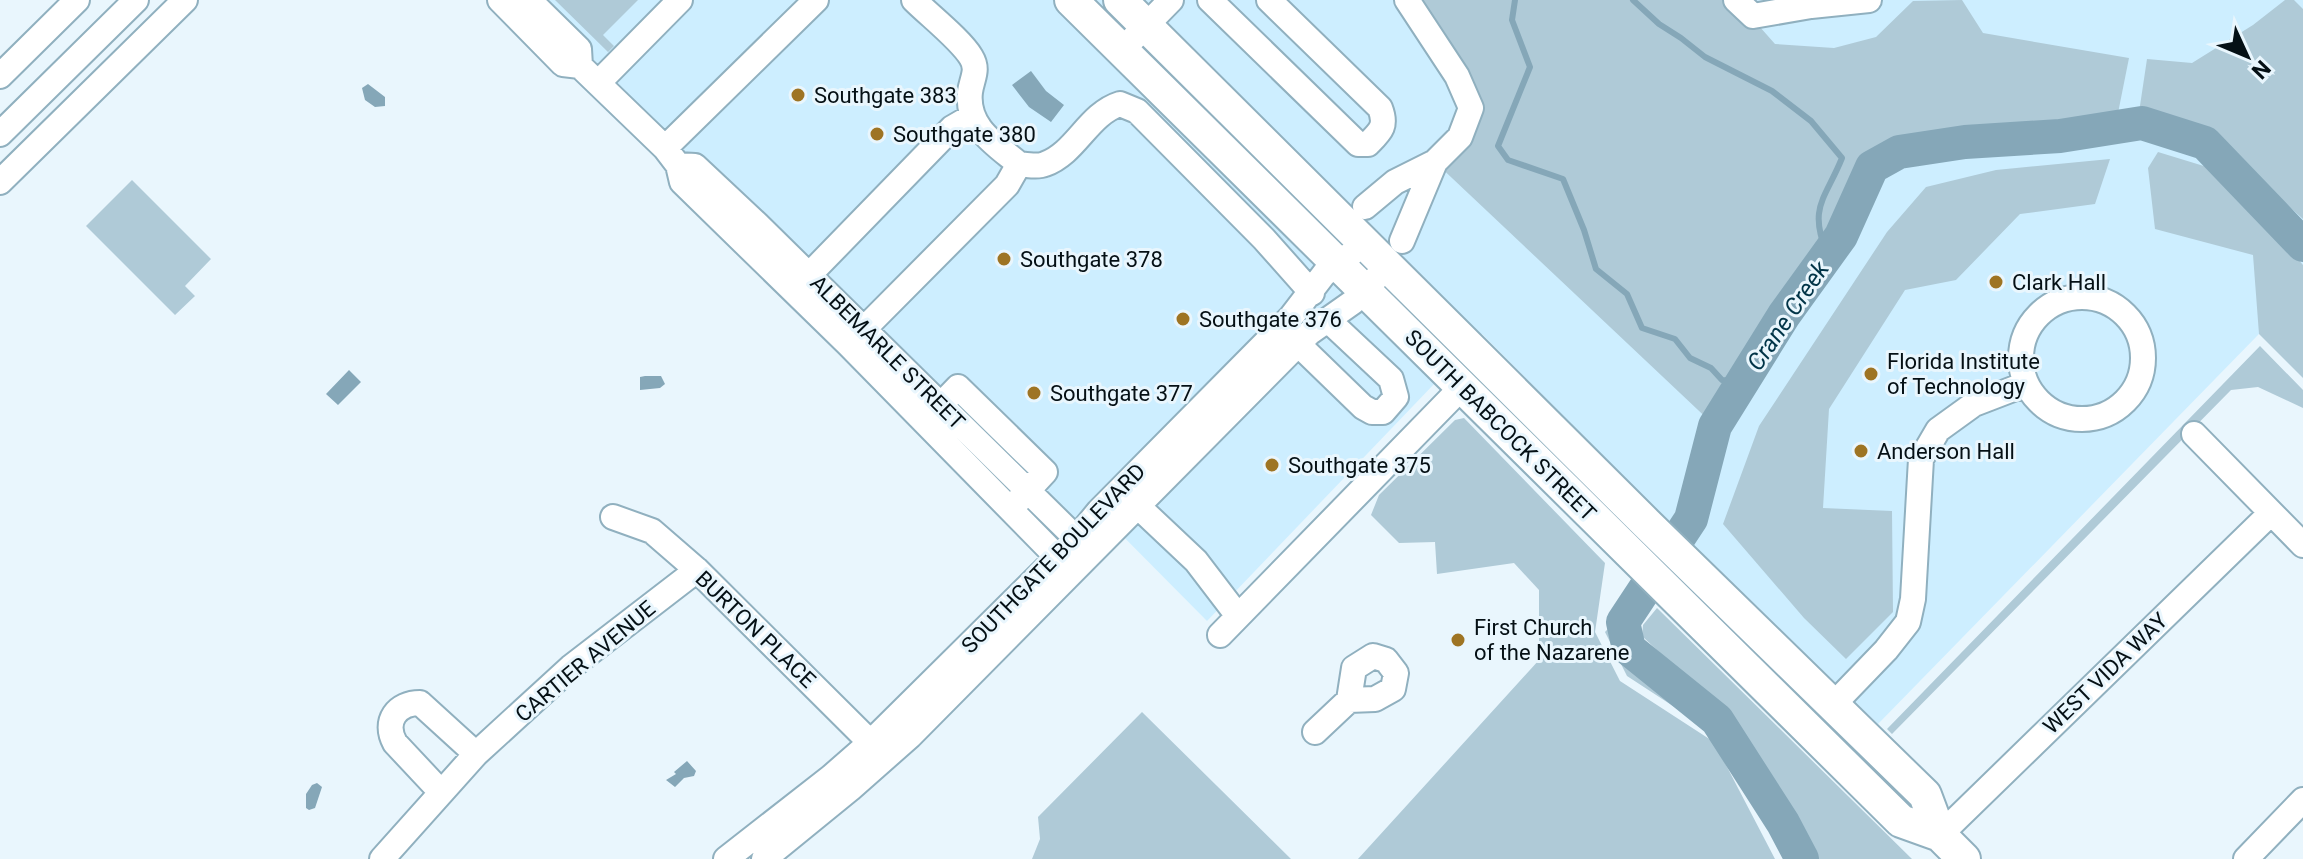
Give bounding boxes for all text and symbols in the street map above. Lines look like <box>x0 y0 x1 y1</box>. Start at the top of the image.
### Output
north arrow <box>2207 16 2287 96</box>
text: N <box>2247 55 2275 84</box>
place label: Southgate 383 <box>814 83 957 108</box>
marker: Southgate 383 <box>789 86 807 104</box>
place label: Southgate 380 <box>893 122 1036 147</box>
marker: Southgate 380 <box>868 125 886 143</box>
place label: Southgate 378 <box>1020 247 1163 272</box>
marker: Southgate 378 <box>995 250 1013 268</box>
water label: Crane Creek <box>1741 255 1835 376</box>
street label: ALBEMARLE STREET <box>805 270 970 435</box>
place label: Clark Hall <box>2012 270 2106 295</box>
marker: Clark Hall <box>1987 273 2005 291</box>
place label: Southgate 376 <box>1199 307 1342 332</box>
marker: Southgate 376 <box>1174 310 1192 328</box>
street label: SOUTH BABCOCK STREET <box>1400 325 1601 526</box>
place label: Florida Institute of Technology <box>1887 349 2040 399</box>
marker: Florida Institute of Technology <box>1862 365 1880 383</box>
place label: Southgate 377 <box>1050 381 1193 406</box>
marker: Southgate 377 <box>1025 384 1043 402</box>
place label: Anderson Hall <box>1877 439 2015 464</box>
marker: Anderson Hall <box>1852 442 1870 460</box>
place label: Southgate 375 <box>1288 453 1431 478</box>
marker: Southgate 375 <box>1263 456 1281 474</box>
street label: SOUTHGATE BOULEVARD <box>956 459 1150 658</box>
street label: BURTON PLACE <box>691 566 821 693</box>
street label: CARTIER AVENUE <box>510 596 660 727</box>
street label: WEST VIDA WAY <box>2038 607 2173 739</box>
place label: First Church of the Nazarene <box>1474 615 1629 665</box>
marker: First Church of the Nazarene <box>1449 631 1467 649</box>

